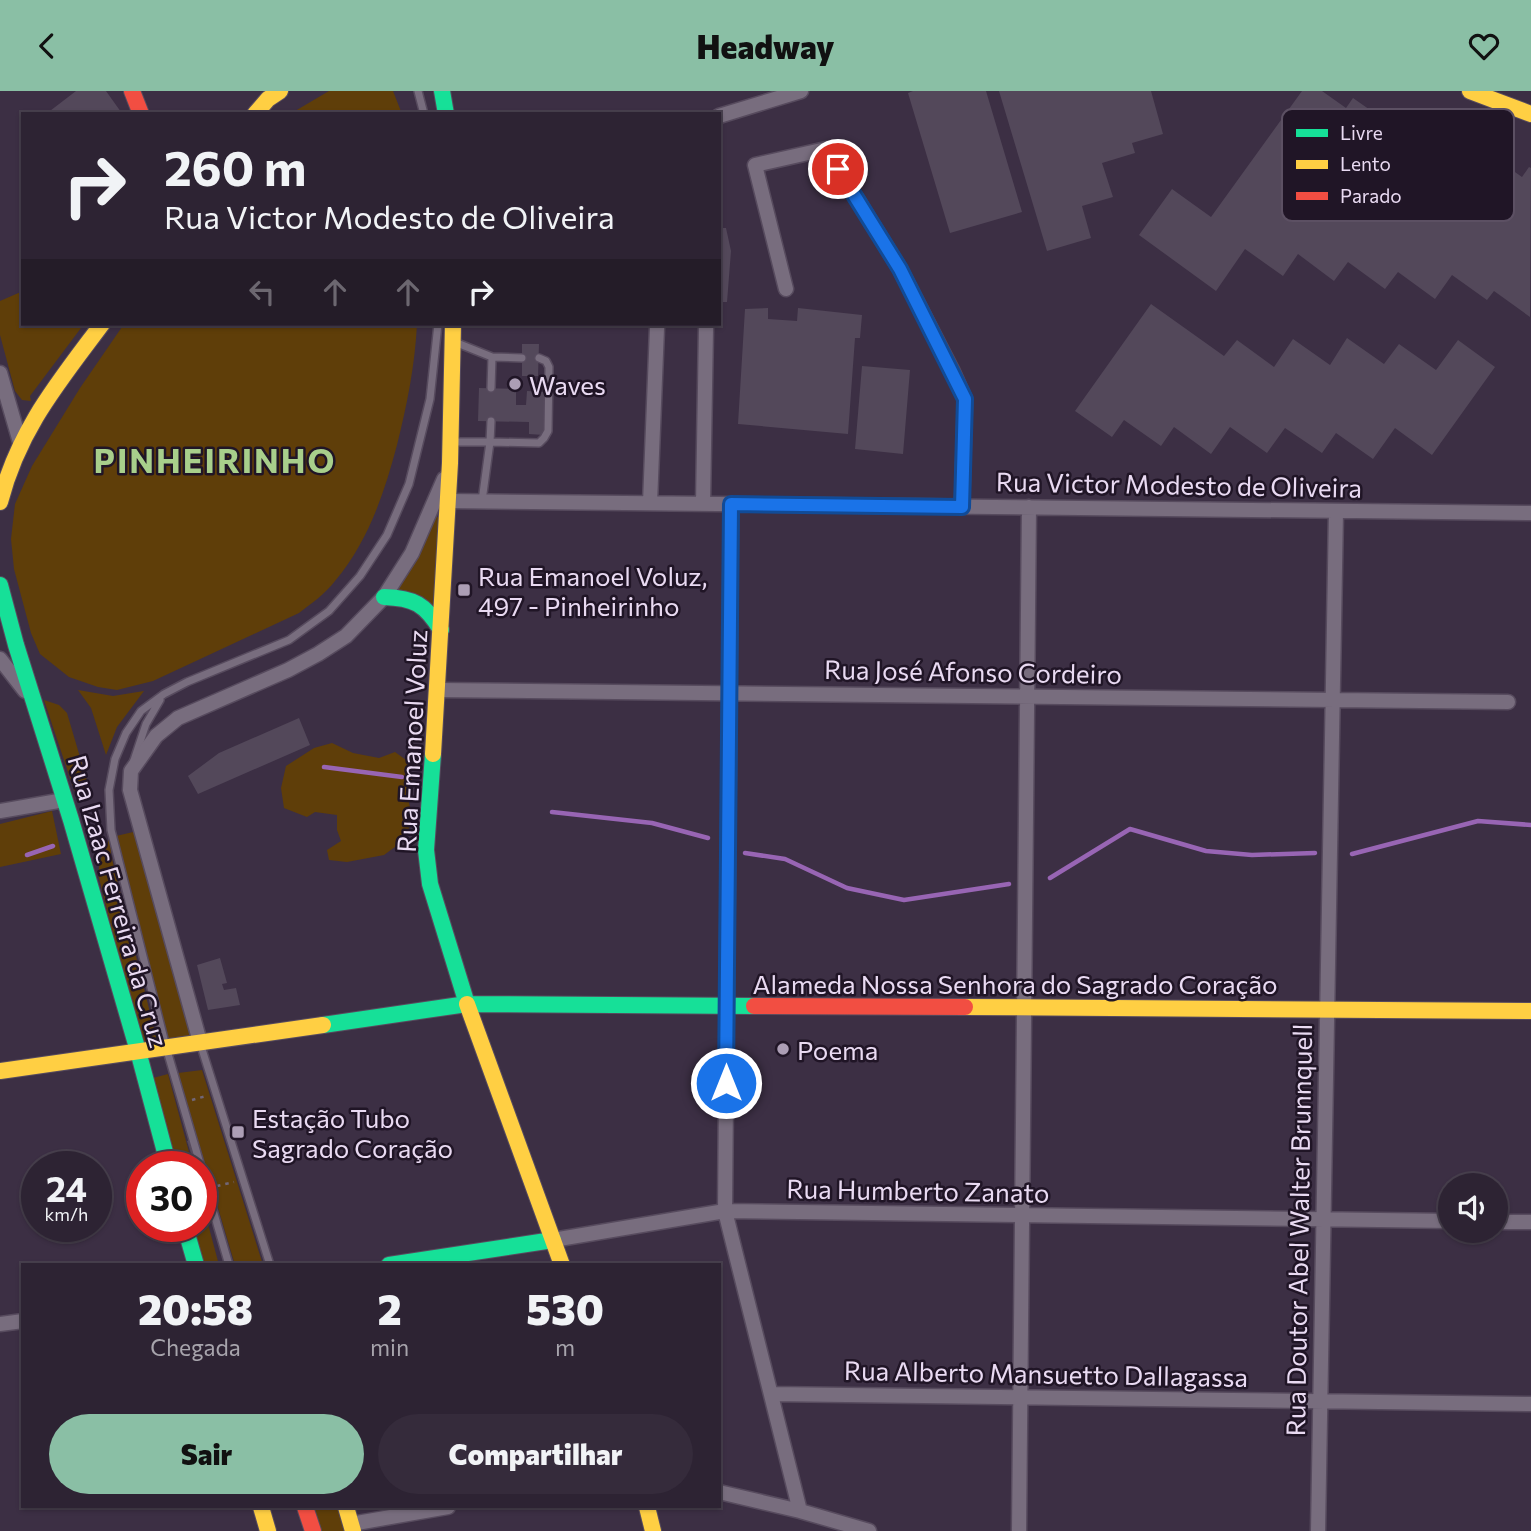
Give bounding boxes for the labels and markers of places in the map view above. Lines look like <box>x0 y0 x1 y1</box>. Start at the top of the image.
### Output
pin <box>808 139 868 199</box>
place label: Waves <box>529 369 606 400</box>
marker: Waves <box>507 376 523 392</box>
place label: Rua Emanoel Voluz, 497 - Pinheirinho <box>478 560 707 621</box>
marker: Rua Emanoel Voluz, 497 - Pinheirinho <box>456 582 472 598</box>
place label: Poema <box>797 1034 878 1065</box>
marker: Poema <box>775 1041 791 1057</box>
place label: Estação Tubo Sagrado Coração <box>252 1102 453 1163</box>
marker: Estação Tubo Sagrado Coração <box>230 1124 246 1140</box>

